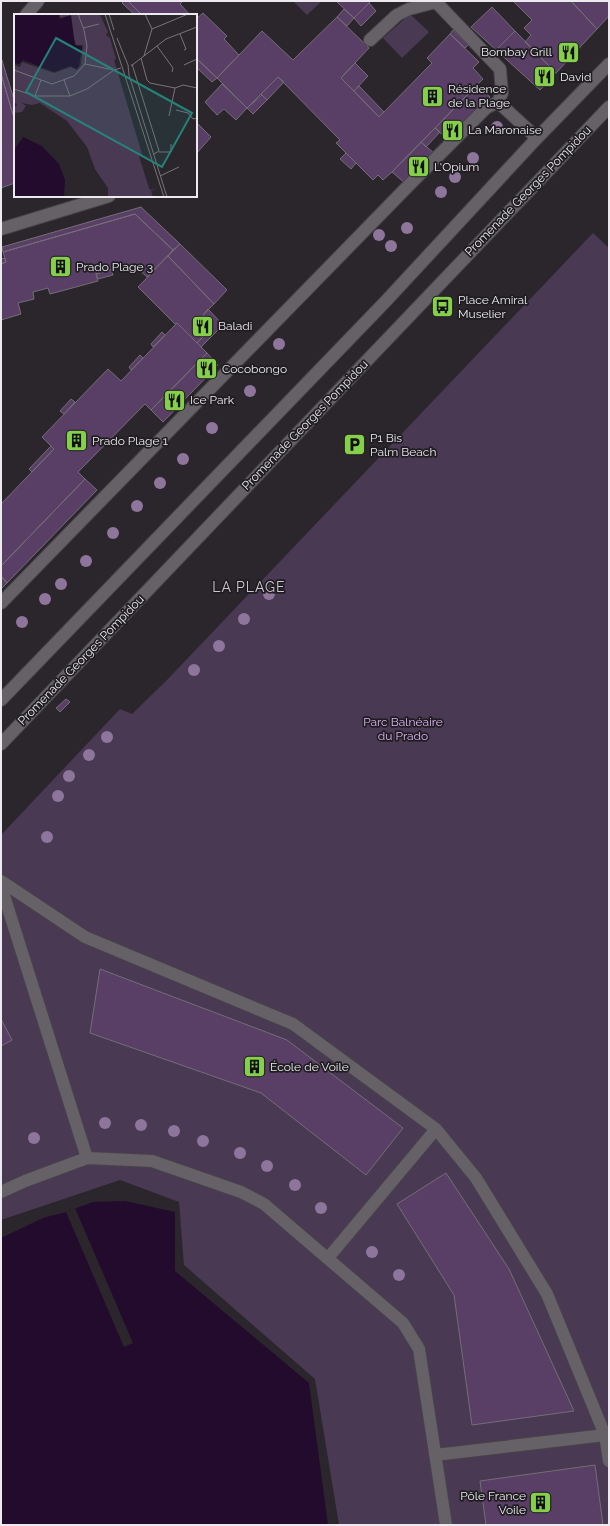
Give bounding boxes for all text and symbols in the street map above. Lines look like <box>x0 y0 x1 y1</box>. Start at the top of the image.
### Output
inset map <box>14 14 197 197</box>
restaurant icon: Bombay Grill <box>555 39 581 65</box>
place label: Bombay Grill <box>481 45 553 59</box>
restaurant icon: David <box>532 64 558 90</box>
place label: David <box>560 70 591 84</box>
place label: Résidence de la Plage <box>448 82 510 110</box>
building icon: Résidence de la Plage <box>420 83 446 109</box>
restaurant icon: La Maronaise <box>440 117 466 143</box>
street label: Promenade Georges Pompidou <box>462 123 594 259</box>
place label: La Maronaise <box>468 123 542 137</box>
restaurant icon: L'Opium <box>405 154 431 180</box>
place label: L'Opium <box>434 160 479 174</box>
building icon: Prado Plage 3 <box>48 254 74 280</box>
place label: Prado Plage 3 <box>76 260 153 274</box>
place label: Place Amiral Muselier <box>458 293 528 321</box>
bus stop icon: Place Amiral Muselier <box>429 294 455 320</box>
restaurant icon: Baladi <box>189 313 215 339</box>
place label: Baladi <box>218 319 252 333</box>
restaurant icon: Cocobongo <box>193 356 219 382</box>
street label: Promenade Georges Pompidou <box>239 357 371 493</box>
place label: Cocobongo <box>222 362 287 376</box>
restaurant icon: Ice Park <box>162 387 188 413</box>
place label: Ice Park <box>190 393 235 407</box>
building icon: Prado Plage 1 <box>64 428 90 454</box>
place label: P1 Bis Palm Beach <box>370 431 436 459</box>
parking icon: P1 Bis Palm Beach <box>342 432 368 458</box>
place label: Prado Plage 1 <box>92 434 168 448</box>
district label: LA PLAGE <box>212 579 286 595</box>
street label: Promenade Georges Pompidou <box>15 592 147 728</box>
park label: Parc Balnéaire du Prado <box>363 715 443 743</box>
building icon: École de Voile <box>241 1054 267 1080</box>
place label: École de Voile <box>270 1060 349 1074</box>
place label: Pôle France Voile <box>460 1489 526 1517</box>
building icon: Pôle France Voile <box>528 1490 554 1516</box>

